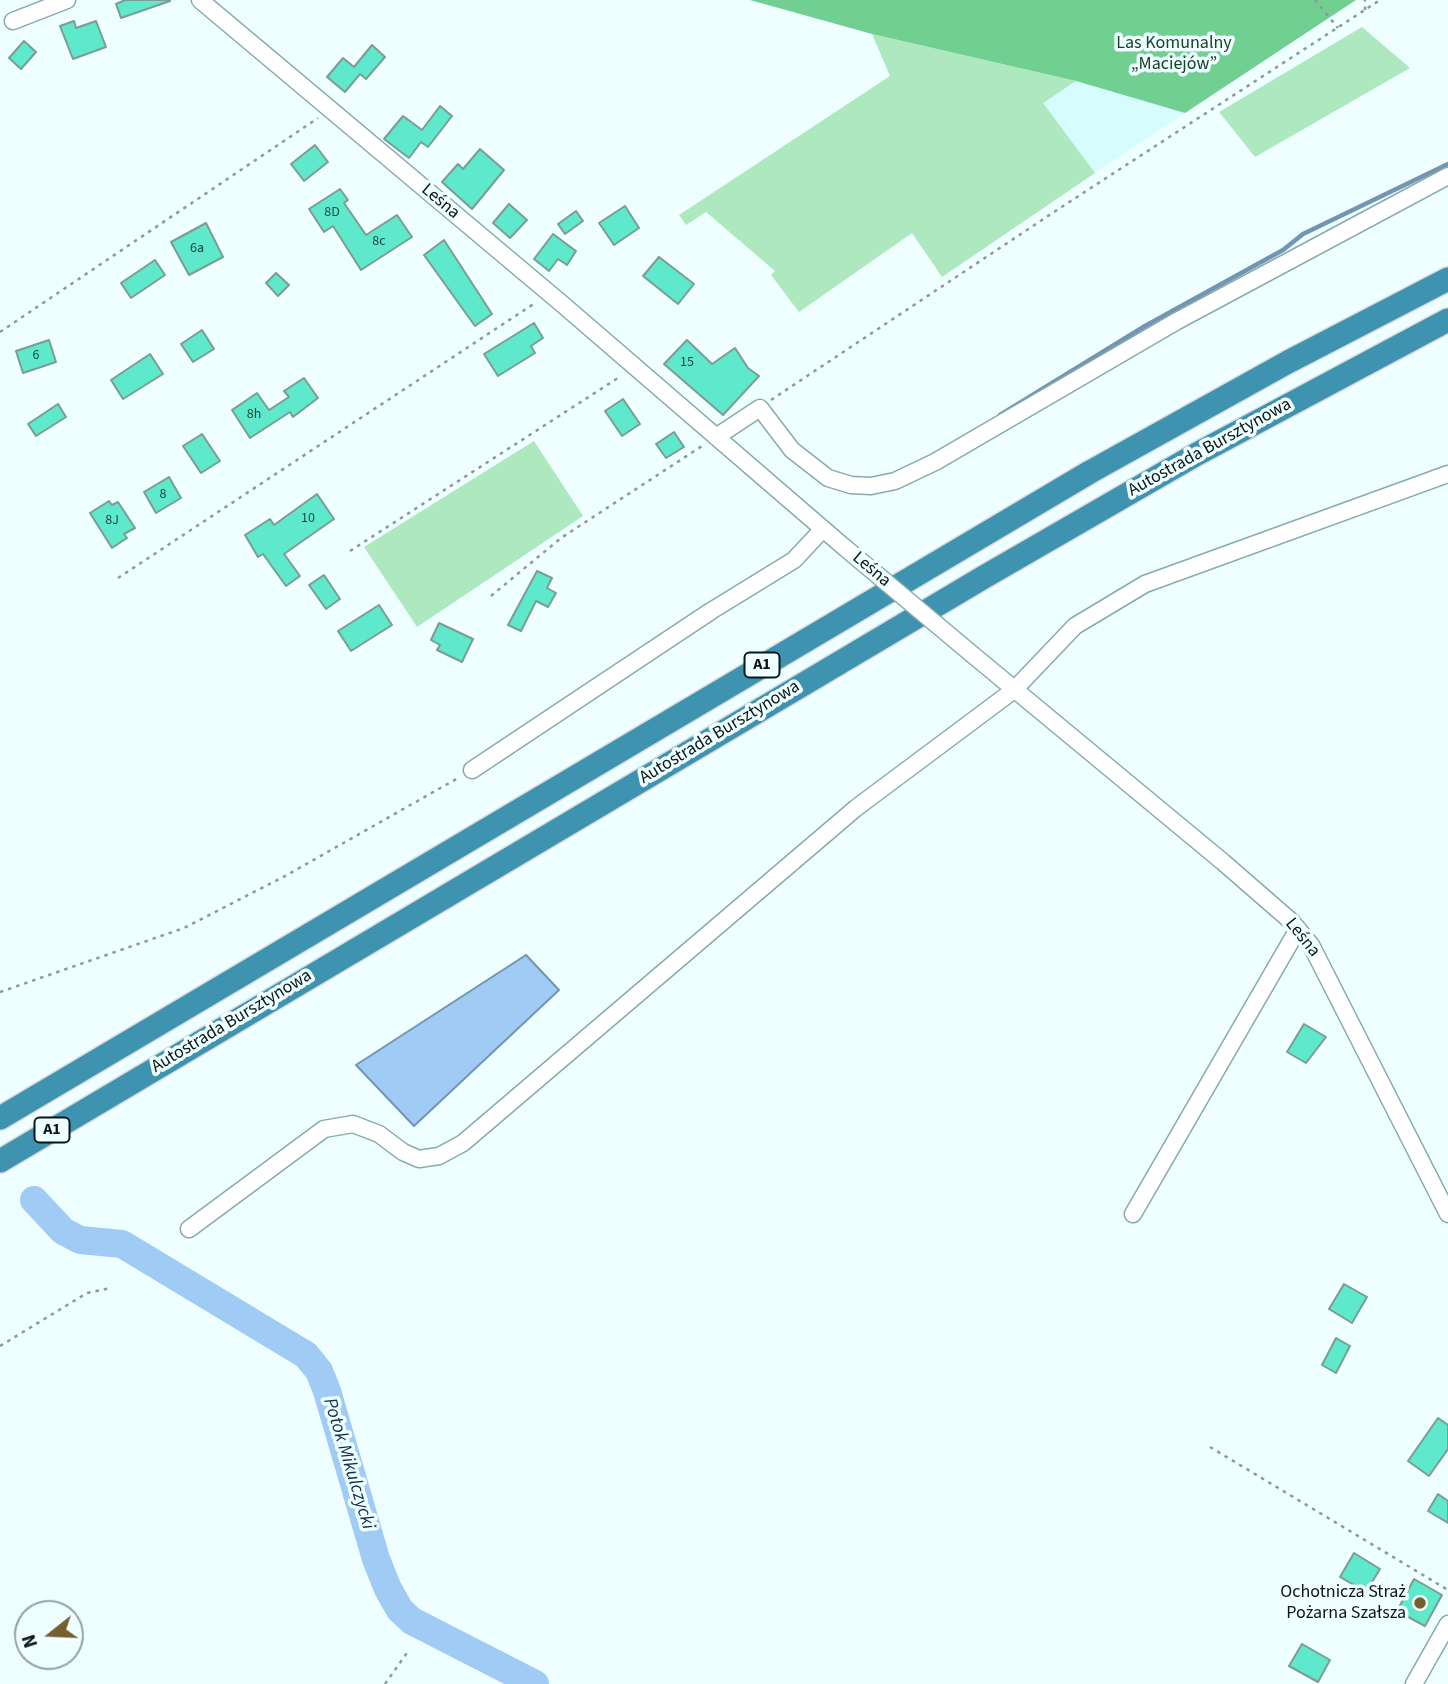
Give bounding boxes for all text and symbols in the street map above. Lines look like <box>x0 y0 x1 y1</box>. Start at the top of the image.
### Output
park label: Las Komunalny „Maciejów” <box>1116 33 1232 76</box>
street label: Leśna <box>416 180 464 224</box>
house number: 8D <box>324 205 340 221</box>
house number: 8c <box>372 234 386 250</box>
house number: 6a <box>190 241 204 257</box>
house number: 6 <box>33 348 39 364</box>
house number: 15 <box>680 355 694 371</box>
street label: Autostrada Bursztynowa <box>1125 394 1295 502</box>
house number: 8h <box>247 407 261 423</box>
house number: 8 <box>160 487 166 503</box>
house number: 10 <box>301 511 315 527</box>
house number: 8J <box>105 513 119 529</box>
street label: Leśna <box>847 548 895 592</box>
road number: A1 <box>744 652 780 678</box>
street label: Autostrada Bursztynowa <box>636 677 804 789</box>
street label: Leśna <box>1280 914 1324 962</box>
street label: Autostrada Bursztynowa <box>148 966 316 1078</box>
road number: A1 <box>34 1118 70 1142</box>
water label: Potok Mikulczycki <box>317 1396 379 1532</box>
place label: Ochotnicza Straż Pożarna Szałsza <box>1280 1582 1406 1624</box>
marker: Ochotnicza Straż Pożarna Szałsza <box>1412 1595 1428 1611</box>
north arrow <box>14 1600 84 1670</box>
text: N <box>16 1631 45 1651</box>

